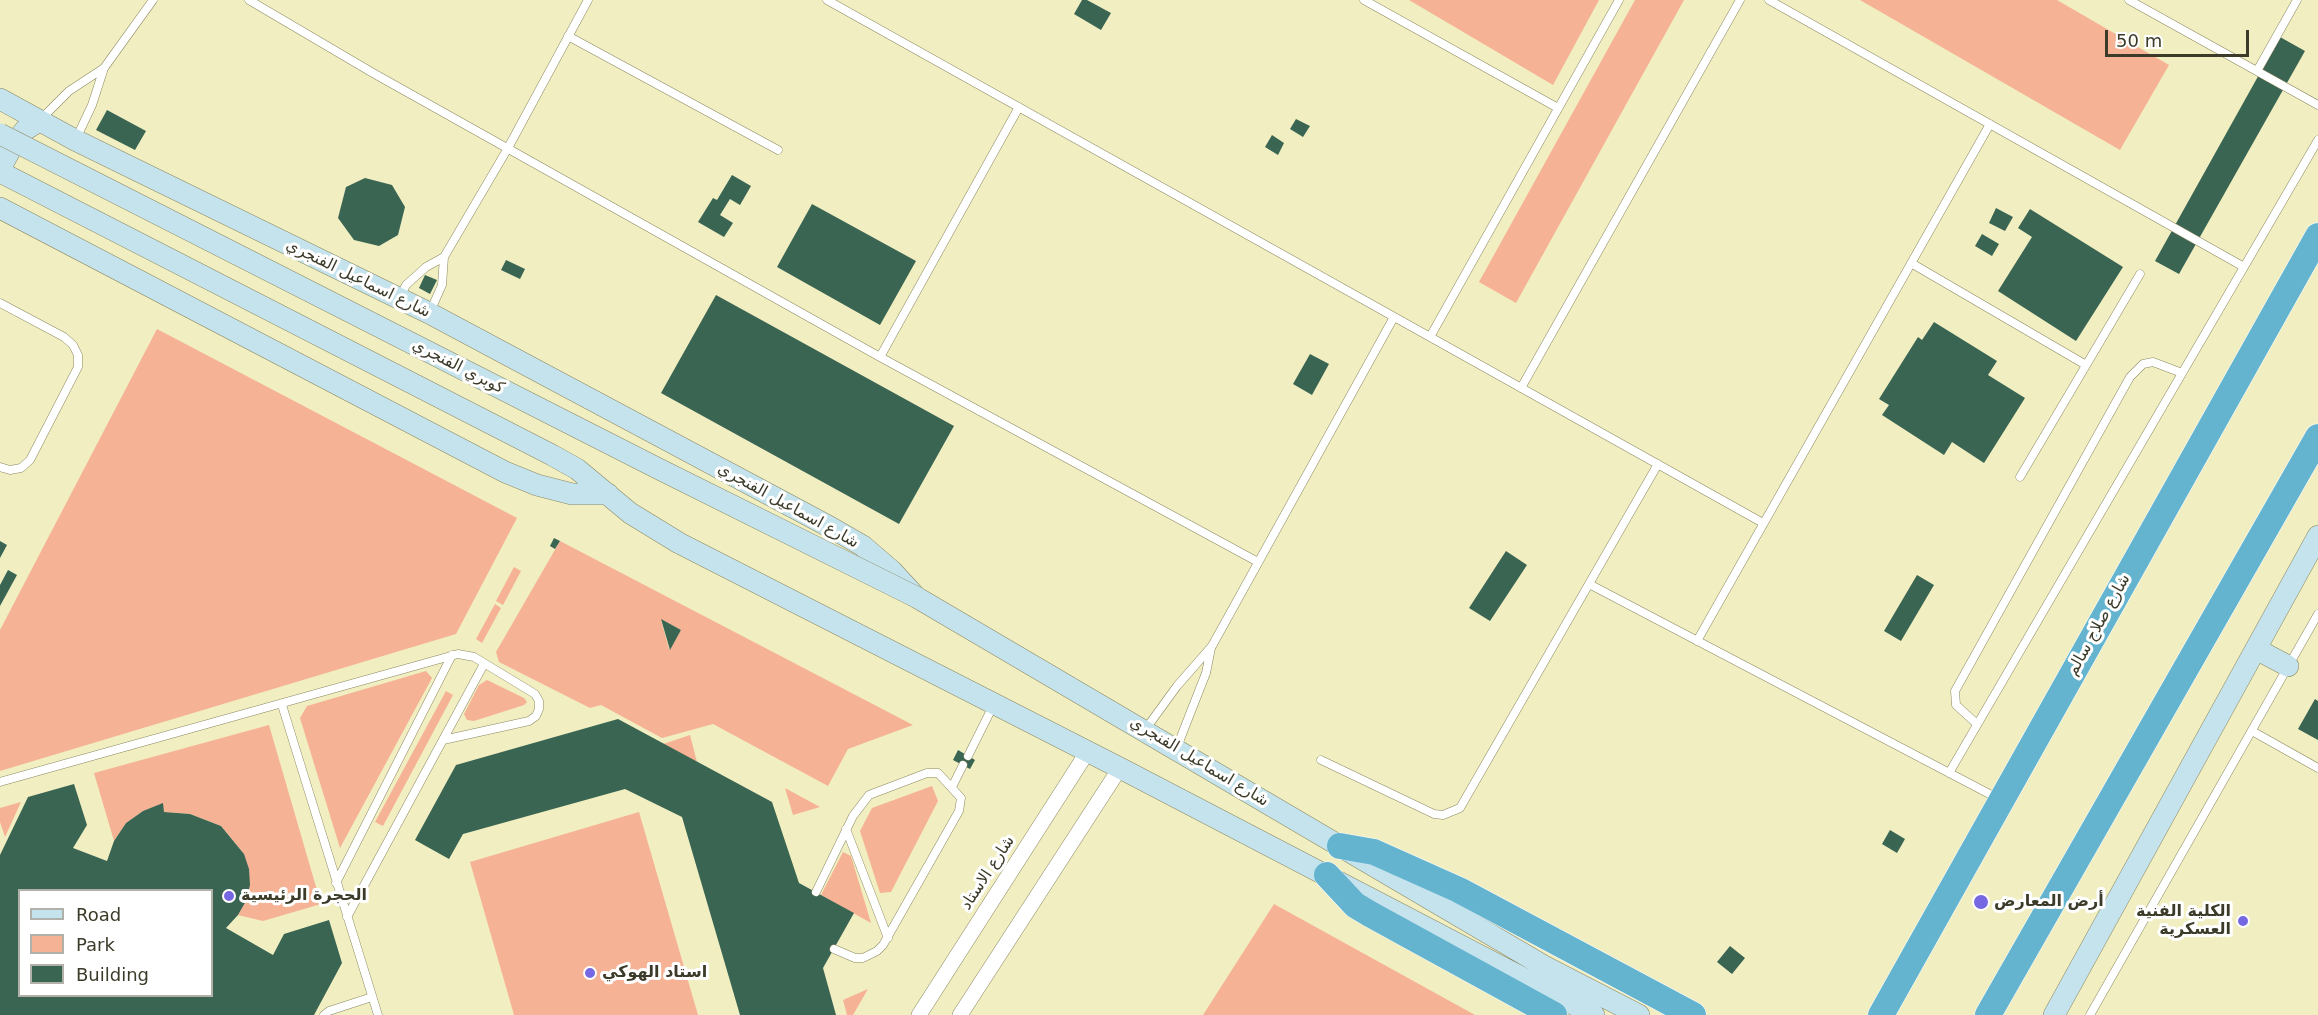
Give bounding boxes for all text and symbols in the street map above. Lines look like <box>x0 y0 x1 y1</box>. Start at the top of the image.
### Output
scale bar <box>2108 18 2252 56</box>
text: 50 m <box>2116 30 2162 51</box>
street label: شارع اسماعيل الفنجري <box>283 236 433 322</box>
street label: كوبري الفنجري <box>409 336 507 398</box>
street label: شارع اسماعيل الفنجري <box>714 459 862 553</box>
street label: شارع صلاح سالم <box>2063 571 2135 679</box>
street label: شارع اسماعيل الفنجري <box>1126 713 1272 811</box>
street label: شارع الاستاد <box>957 832 1019 914</box>
place label: الحجرة الرئيسية <box>241 886 367 906</box>
legend <box>18 889 213 997</box>
marker: الحجرة الرئيسية <box>222 889 236 903</box>
place label: أرض المعارض <box>1994 892 2104 912</box>
marker: أرض المعارض <box>1972 893 1990 911</box>
place label: الكلية الفنية العسكرية <box>2136 902 2231 940</box>
text: Road <box>76 904 121 925</box>
marker: الكلية الفنية العسكرية <box>2236 914 2250 928</box>
text: Park <box>76 934 115 955</box>
place label: استاد الهوكي <box>602 963 707 983</box>
text: Building <box>76 964 149 985</box>
marker: استاد الهوكي <box>583 966 597 980</box>

